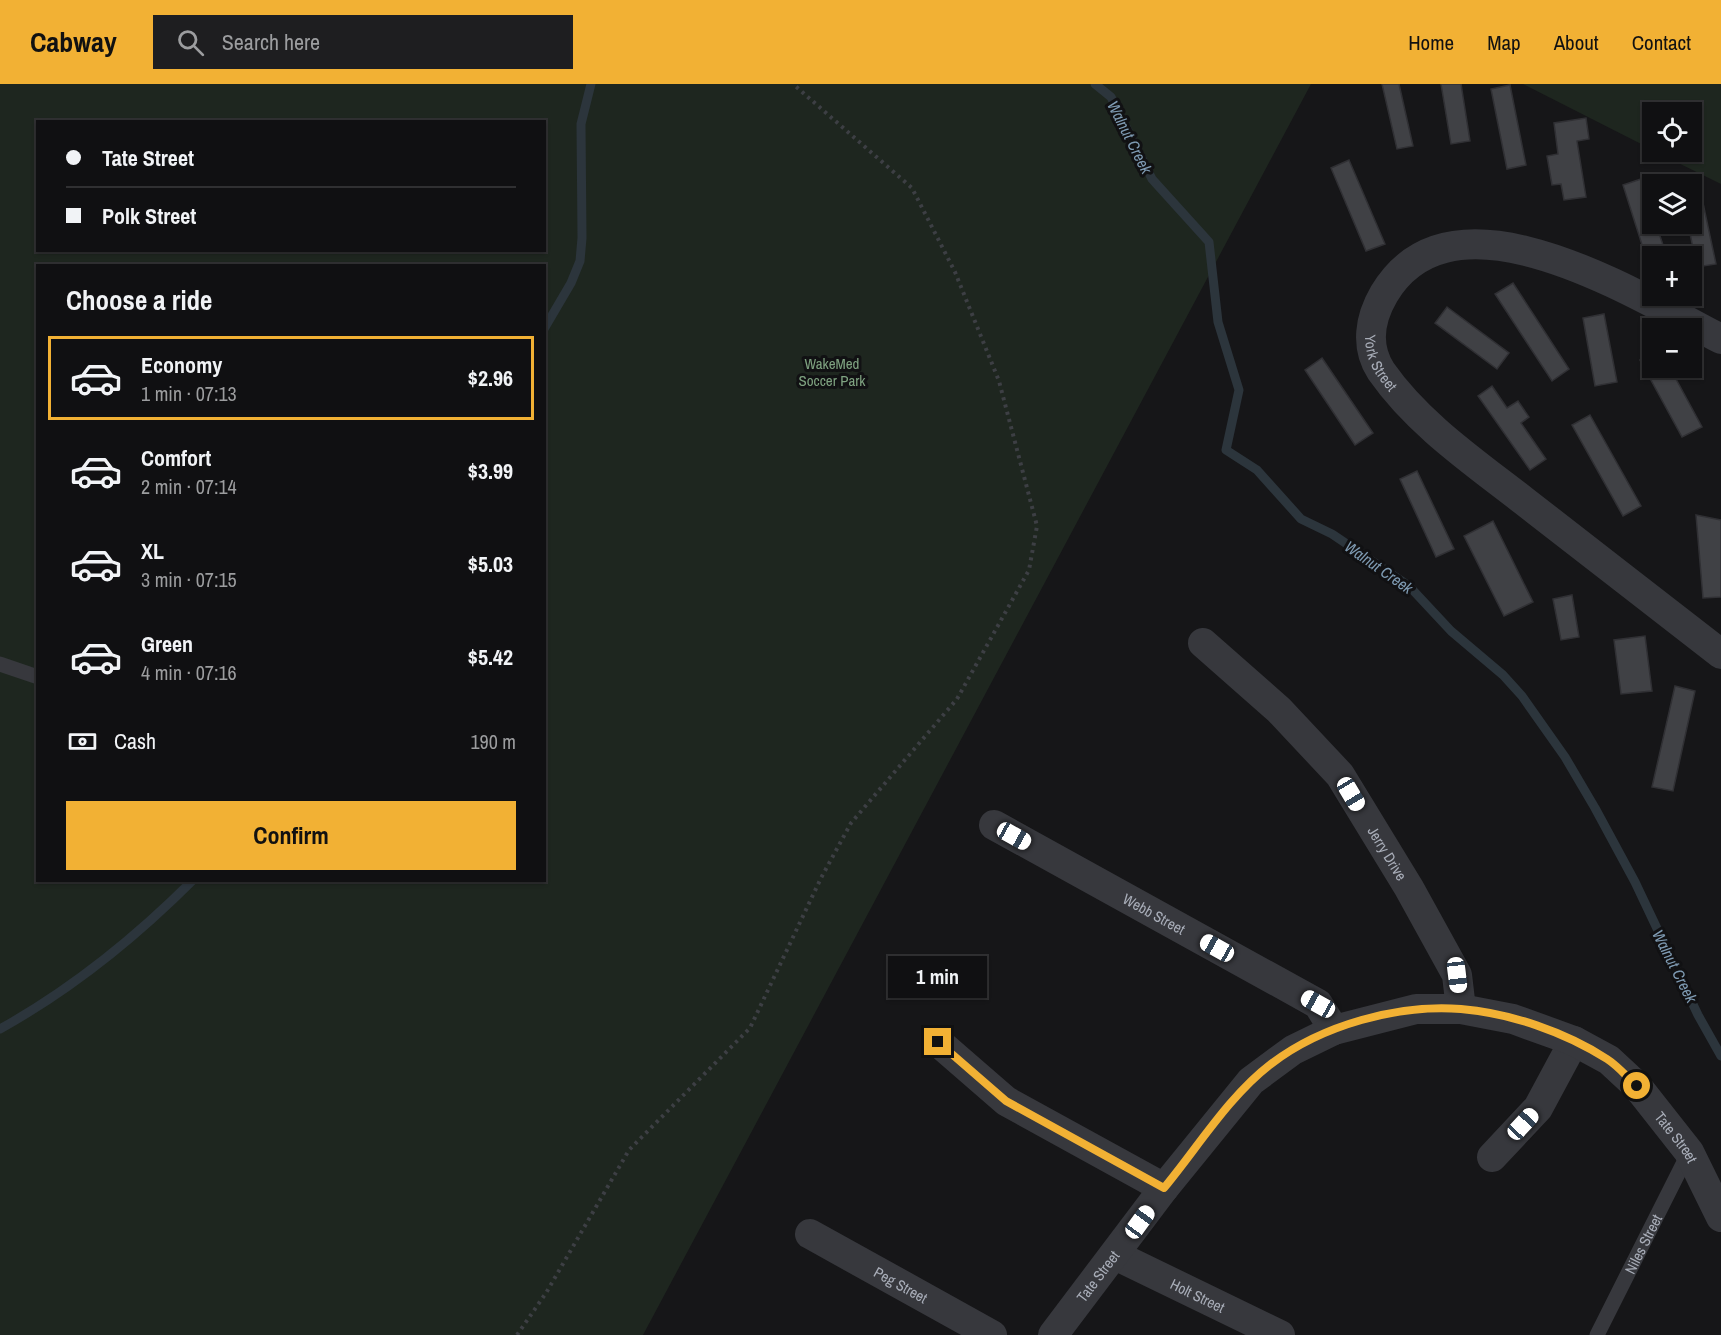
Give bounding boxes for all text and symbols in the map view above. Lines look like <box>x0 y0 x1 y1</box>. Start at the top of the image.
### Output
search box <box>153 15 573 69</box>
text: Cabway <box>30 23 117 61</box>
icon: search <box>174 26 207 59</box>
text: Search here <box>222 27 320 57</box>
text: Home <box>1408 28 1454 57</box>
text: Map <box>1487 28 1521 57</box>
text: About <box>1554 28 1599 57</box>
text: Contact <box>1632 28 1691 57</box>
water label: Walnut Creek <box>1102 97 1158 178</box>
map controls <box>1642 102 1702 378</box>
button: locate <box>1642 102 1702 162</box>
text: Tate Street <box>102 143 194 173</box>
button: layers <box>1642 174 1702 234</box>
text: Polk Street <box>102 201 196 231</box>
button: + <box>1642 246 1702 306</box>
text: Choose a ride <box>66 282 212 318</box>
button: − <box>1642 318 1702 378</box>
street label: York Street <box>1361 334 1403 396</box>
text: Economy <box>141 350 222 380</box>
icon: car <box>69 351 123 405</box>
park label: WakeMed Soccer Park <box>799 353 866 391</box>
text: $2.96 <box>468 363 513 393</box>
text: 1 min · 07:13 <box>141 380 237 407</box>
text: Comfort <box>141 443 211 473</box>
icon: car <box>69 444 123 498</box>
text: $3.99 <box>468 456 513 486</box>
text: 2 min · 07:14 <box>141 473 237 500</box>
water label: Walnut Creek <box>1340 535 1418 599</box>
text: XL <box>141 536 164 566</box>
icon: car <box>69 537 123 591</box>
text: $5.03 <box>468 549 513 579</box>
text: 3 min · 07:15 <box>141 566 237 593</box>
text: Green <box>141 629 193 659</box>
icon: car <box>69 630 123 684</box>
text: $5.42 <box>468 642 513 672</box>
text: 4 min · 07:16 <box>141 659 237 686</box>
icon: cash <box>66 725 99 758</box>
text: Cash <box>114 726 156 756</box>
text: 190 m <box>470 728 516 755</box>
car <box>1334 774 1368 814</box>
button: Confirm <box>66 801 516 870</box>
car <box>994 819 1034 853</box>
street label: Jerry Drive <box>1363 822 1412 884</box>
street label: Webb Street <box>1119 888 1190 939</box>
water label: Walnut Creek <box>1647 926 1703 1007</box>
car <box>1197 931 1237 965</box>
callout: 1 min <box>888 955 988 997</box>
car <box>1446 956 1468 994</box>
text: 1 min <box>916 963 959 990</box>
car <box>1298 987 1338 1021</box>
route end <box>924 1028 951 1055</box>
route start <box>1623 1072 1650 1099</box>
car <box>1504 1105 1542 1143</box>
street label: Tate Street <box>1650 1107 1703 1167</box>
car <box>1122 1202 1158 1242</box>
street label: Niles Street <box>1619 1210 1667 1277</box>
street label: Tate Street <box>1071 1245 1124 1306</box>
street label: Peg Street <box>870 1261 932 1308</box>
street label: Holt Street <box>1167 1273 1229 1318</box>

